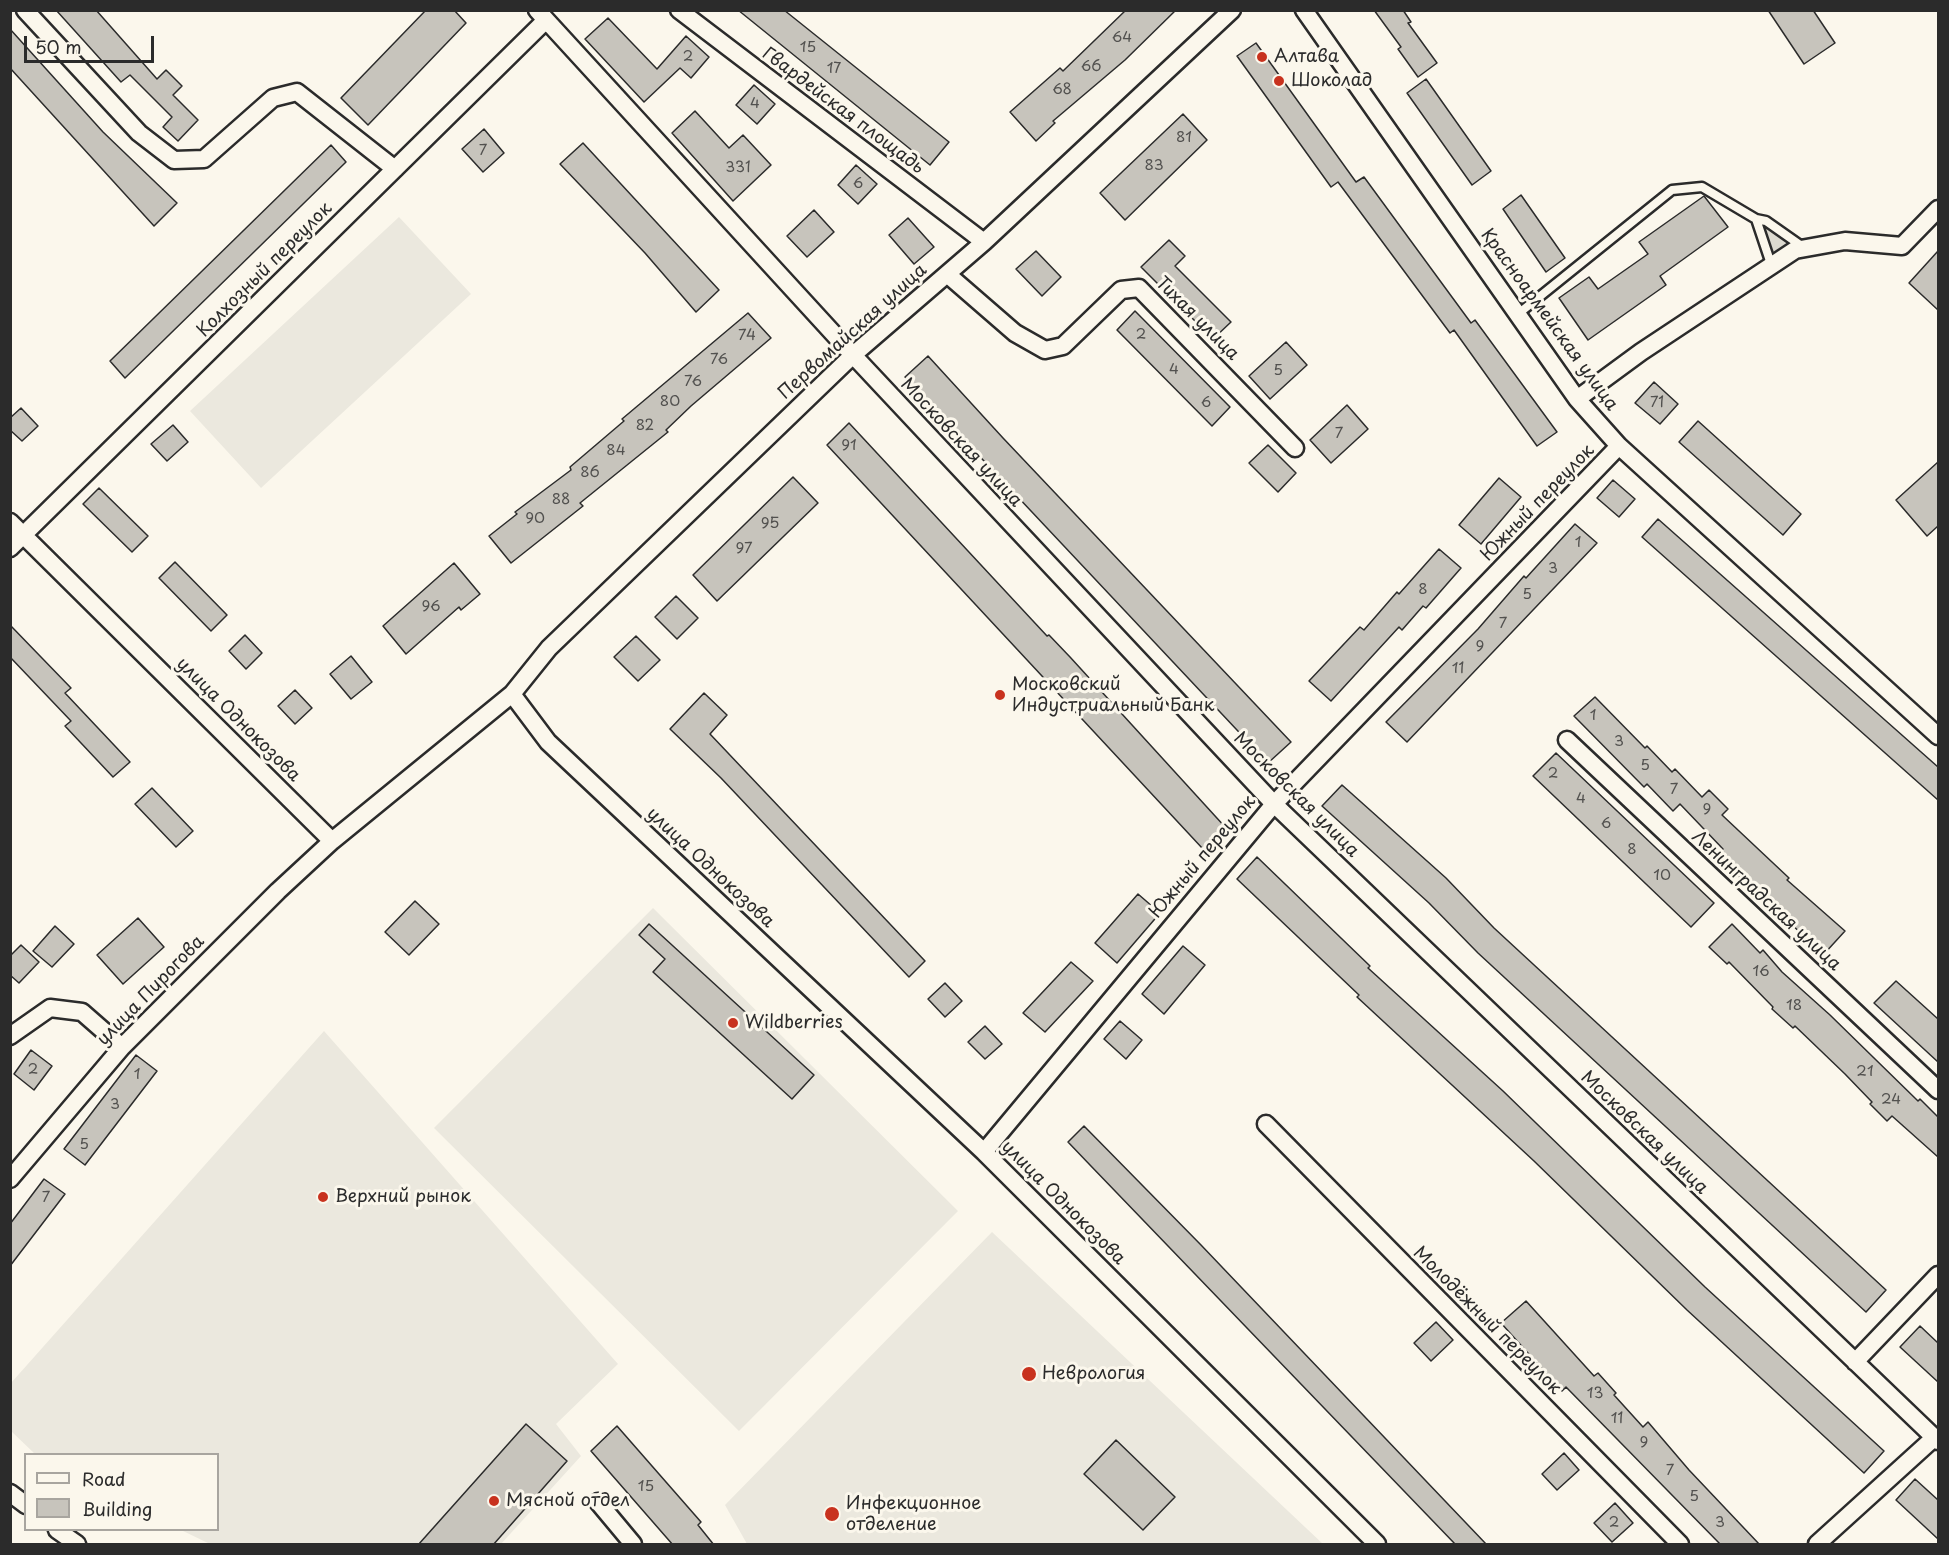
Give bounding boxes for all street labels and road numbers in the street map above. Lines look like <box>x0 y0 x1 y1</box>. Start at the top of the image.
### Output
street label: Гвардейская площадь <box>758 43 928 179</box>
street label: Колхозный переулок <box>193 198 337 342</box>
street label: Красноармейская улица <box>1476 225 1622 415</box>
street label: Первомайская улица <box>774 260 932 404</box>
street label: Тихая улица <box>1151 273 1243 365</box>
street label: Московская улица <box>896 374 1026 512</box>
street label: Южный переулок <box>1477 440 1599 566</box>
street label: улица Однокозова <box>171 653 305 787</box>
street label: Московская улица <box>1229 728 1363 862</box>
street label: Южный переулок <box>1145 791 1261 923</box>
street label: улица Однокозова <box>642 803 778 933</box>
street label: Ленинградская улица <box>1687 826 1845 976</box>
street label: улица Пирогова <box>93 931 209 1051</box>
street label: Московская улица <box>1576 1067 1712 1199</box>
street label: улица Однокозова <box>996 1136 1130 1270</box>
street label: Молодёжный переулок <box>1408 1242 1566 1400</box>

